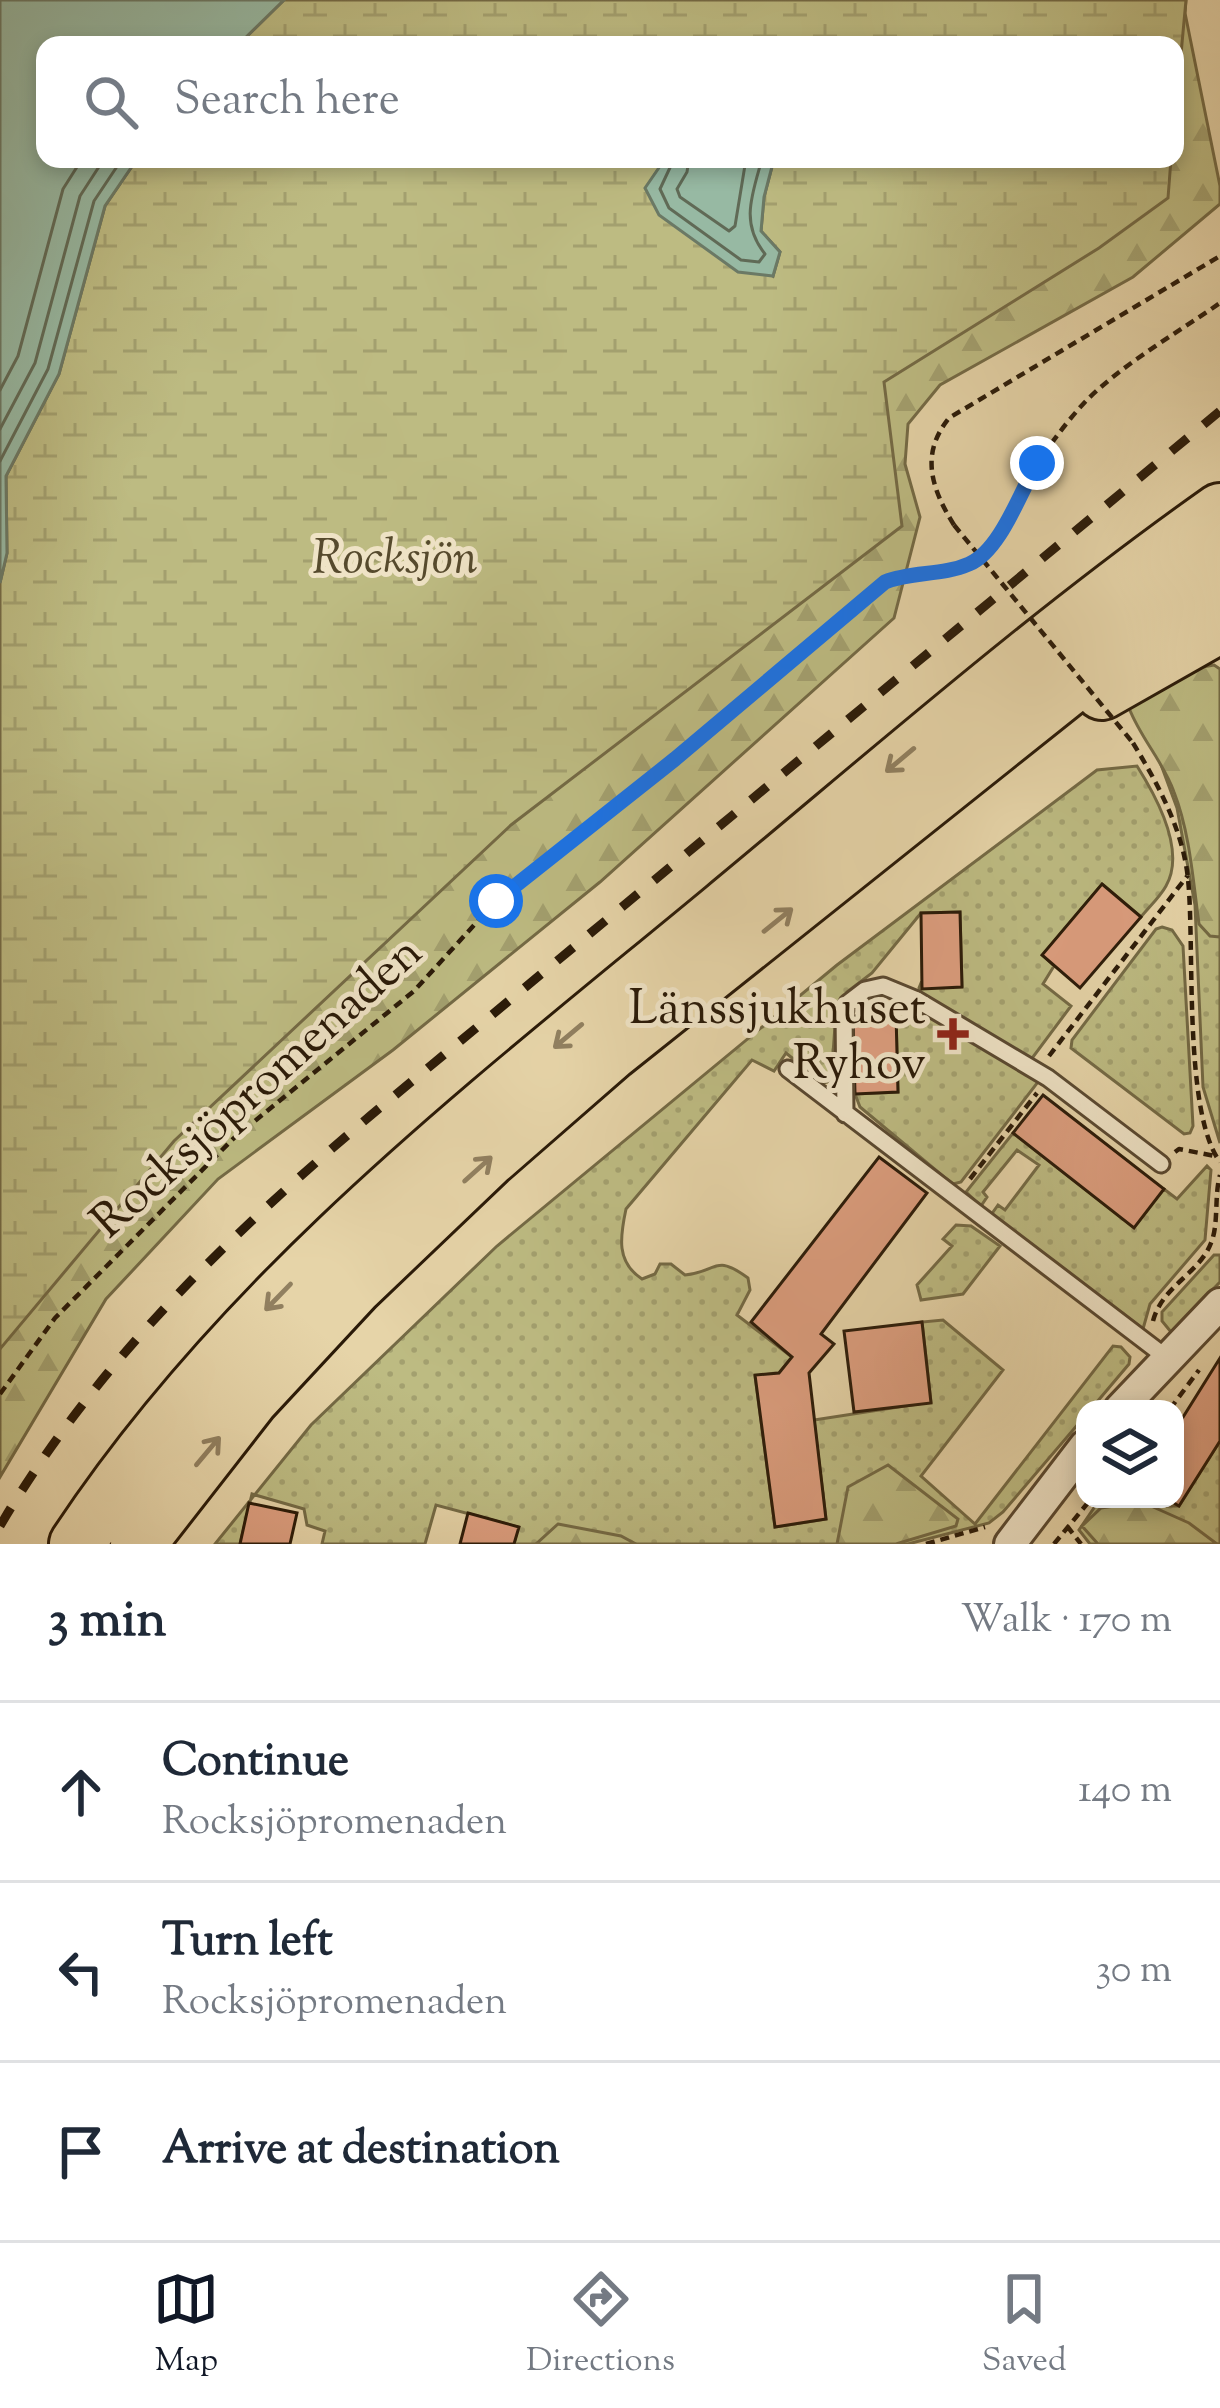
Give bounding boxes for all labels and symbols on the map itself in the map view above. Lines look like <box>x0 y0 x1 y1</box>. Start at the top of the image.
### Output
route end <box>1010 436 1064 490</box>
park label: Rocksjön <box>312 526 478 595</box>
one-way arrow <box>885 747 917 773</box>
route start <box>469 874 523 928</box>
one-way arrow <box>761 907 793 934</box>
street label: Rocksjöpromenaden <box>78 921 440 1257</box>
place label: Länssjukhuset Ryhov <box>629 977 926 1101</box>
marker: Länssjukhuset Ryhov <box>937 1018 969 1050</box>
one-way arrow <box>553 1022 584 1049</box>
one-way arrow <box>463 1156 493 1184</box>
one-way arrow <box>265 1282 293 1311</box>
one-way arrow <box>195 1435 221 1467</box>

